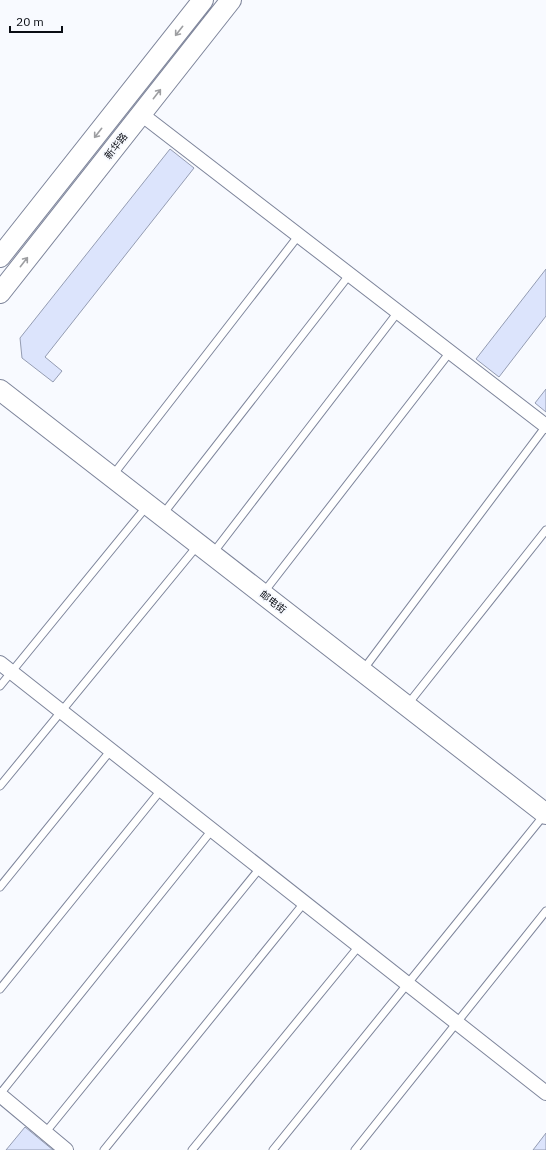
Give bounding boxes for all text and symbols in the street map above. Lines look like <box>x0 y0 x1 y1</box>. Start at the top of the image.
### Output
scale bar <box>10 8 62 34</box>
text: 20 m <box>16 14 44 29</box>
one-way arrow <box>175 25 183 36</box>
one-way arrow <box>152 89 161 100</box>
one-way arrow <box>94 127 103 138</box>
street label: 新华路 <box>102 130 130 162</box>
one-way arrow <box>20 257 29 268</box>
street label: 邮电街 <box>257 588 289 616</box>

